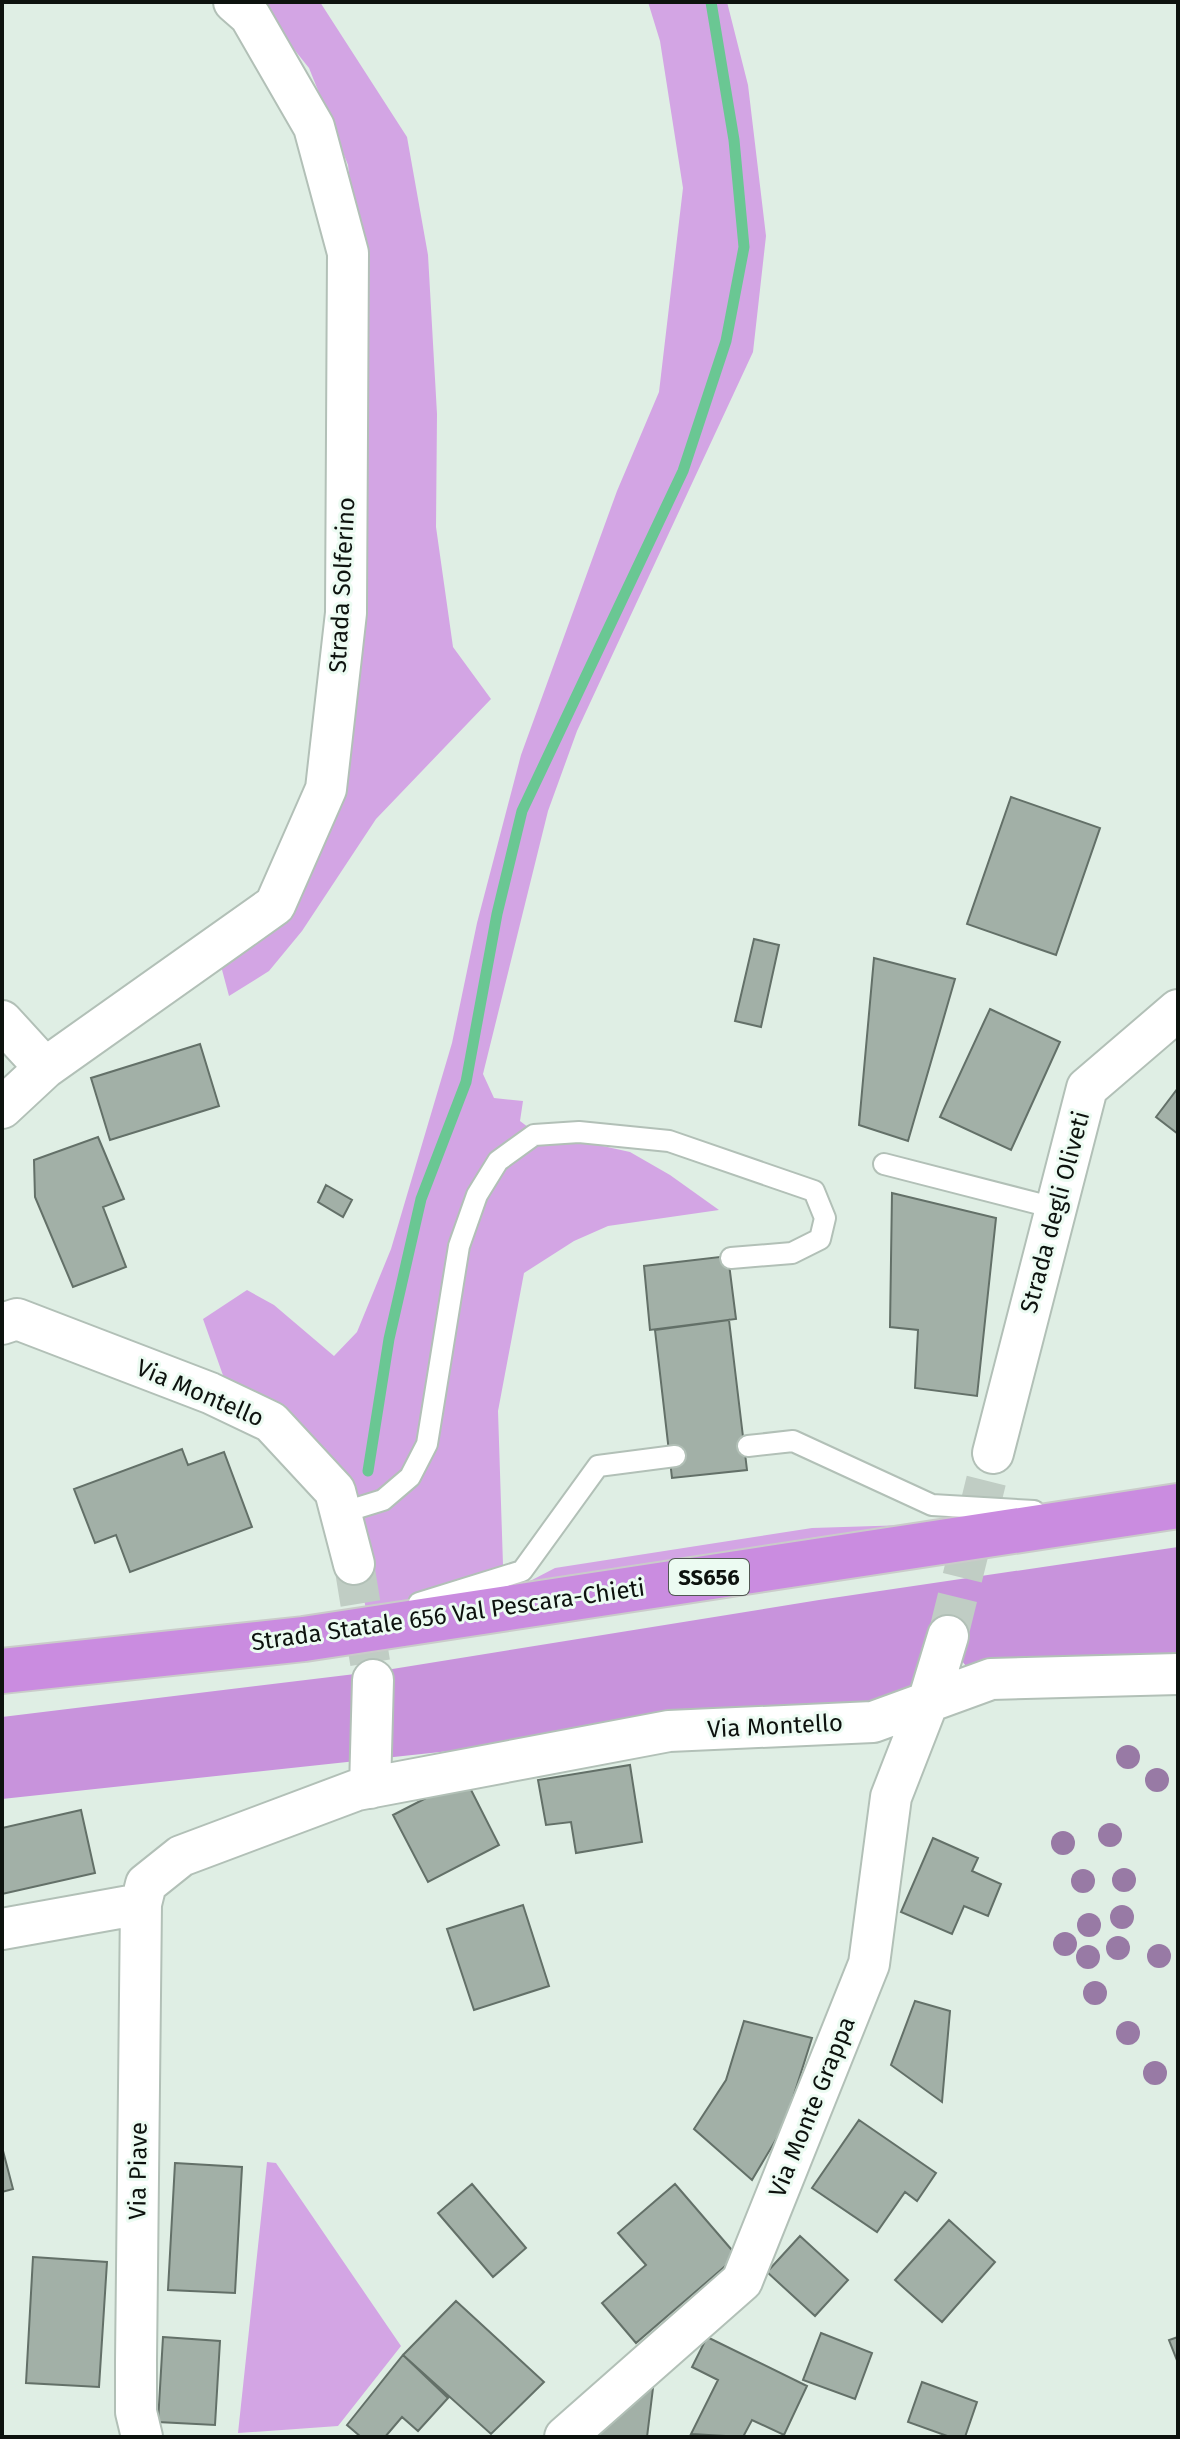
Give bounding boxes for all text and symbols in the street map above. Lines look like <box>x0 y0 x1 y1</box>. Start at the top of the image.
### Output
street label: Strada Solferino <box>323 496 361 674</box>
street label: Strada degli Oliveti <box>1015 1108 1095 1316</box>
street label: Via Montello <box>132 1354 268 1432</box>
road number: SS656 <box>669 1559 749 1595</box>
street label: Strada Statale 656 Val Pescara-Chieti <box>249 1574 647 1656</box>
street label: Via Montello <box>707 1708 843 1744</box>
street label: Via Monte Grappa <box>763 2013 861 2201</box>
street label: Via Piave <box>123 2122 153 2220</box>

